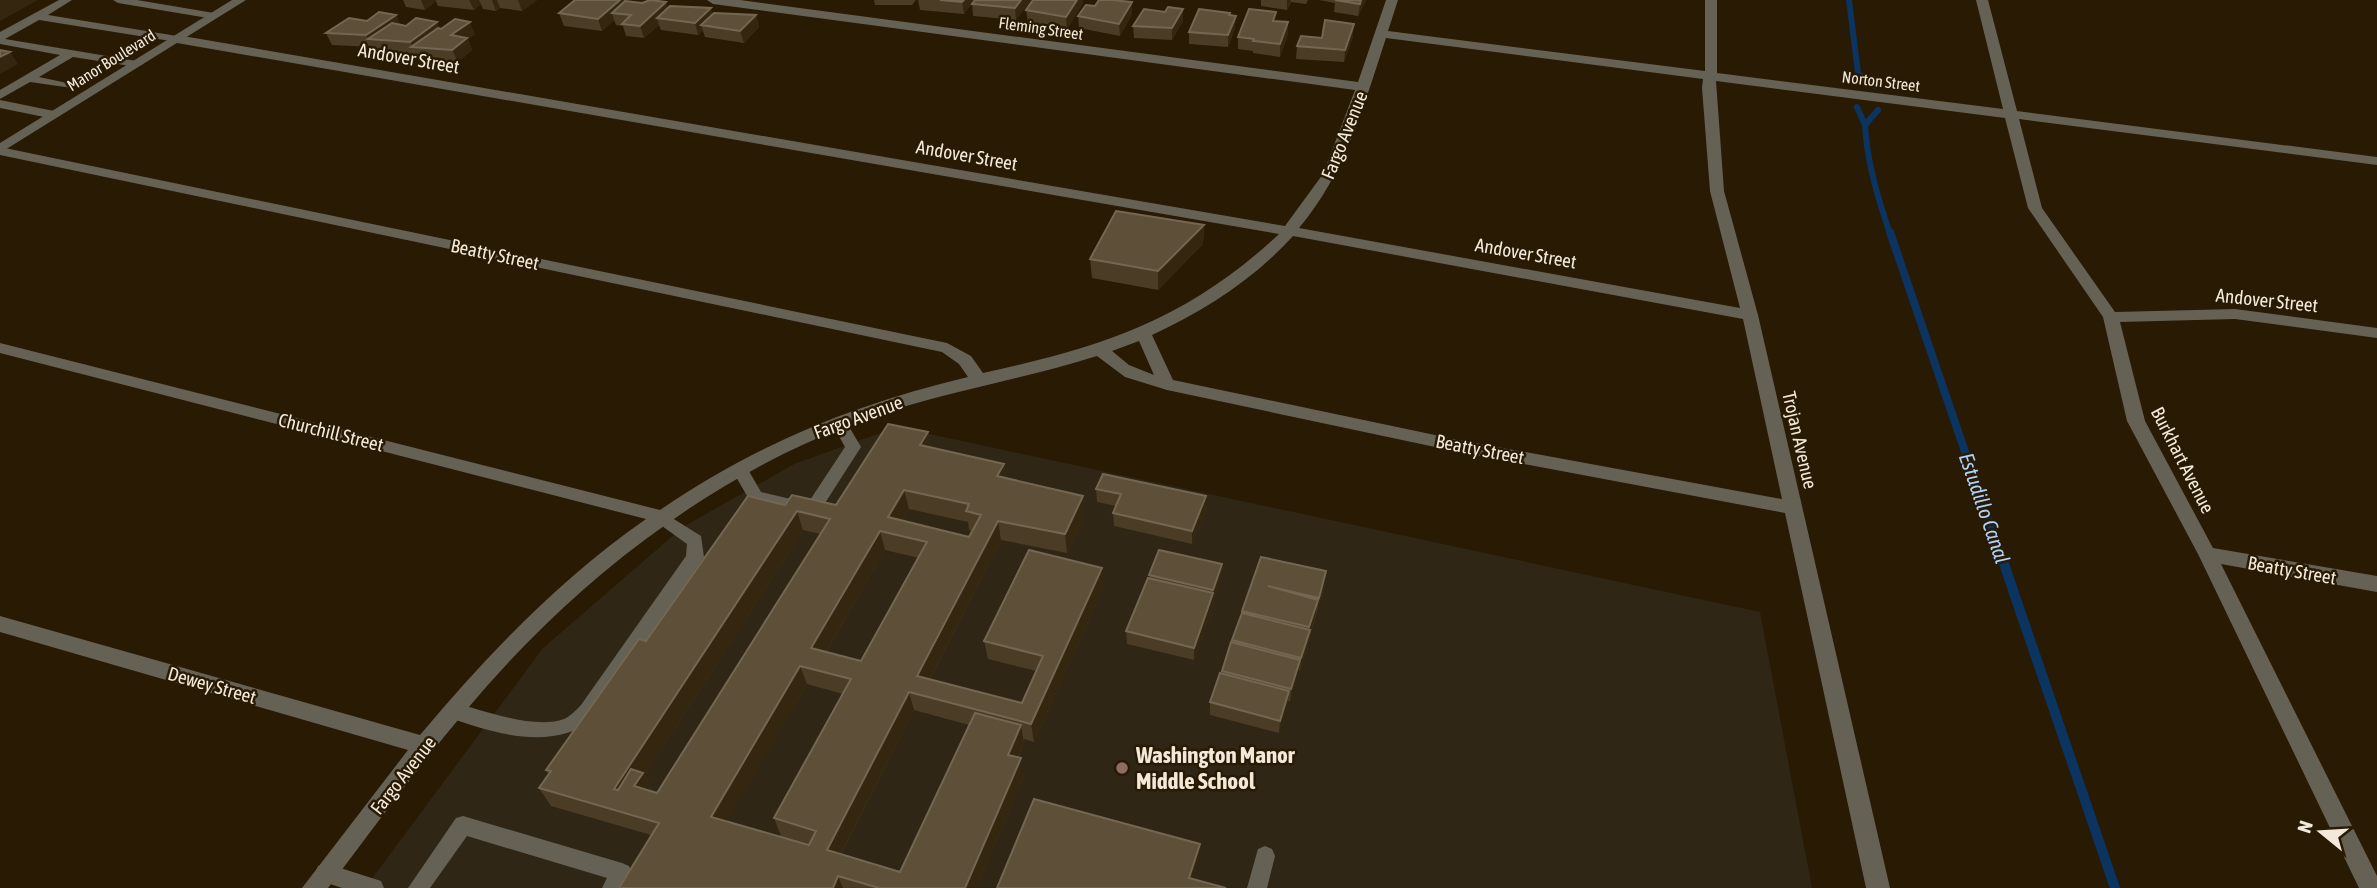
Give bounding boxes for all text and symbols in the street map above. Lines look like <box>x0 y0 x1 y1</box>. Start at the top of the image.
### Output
street label: Fleming Street <box>998 13 1085 44</box>
street label: Manor Boulevard <box>64 26 158 94</box>
street label: Andover Street <box>357 38 461 78</box>
street label: Norton Street <box>1841 67 1921 95</box>
street label: Fargo Avenue <box>1316 88 1372 182</box>
street label: Andover Street <box>915 135 1019 175</box>
street label: Andover Street <box>1474 233 1578 273</box>
street label: Beatty Street <box>449 234 541 274</box>
street label: Andover Street <box>2215 284 2319 316</box>
street label: Trojan Avenue <box>1778 389 1822 491</box>
street label: Fargo Avenue <box>811 391 905 443</box>
street label: Burkhart Avenue <box>2147 403 2219 517</box>
street label: Churchill Street <box>276 408 386 456</box>
street label: Beatty Street <box>1434 430 1526 468</box>
water label: Estudillo Canal <box>1955 449 2015 567</box>
street label: Beatty Street <box>2246 551 2338 589</box>
street label: Dewey Street <box>165 662 259 708</box>
street label: Fargo Avenue <box>366 732 440 818</box>
place label: Washington Manor Middle School <box>1135 742 1296 794</box>
marker: Washington Manor Middle School <box>1114 760 1130 776</box>
north arrow <box>2286 797 2356 867</box>
text: N <box>2293 818 2317 835</box>

